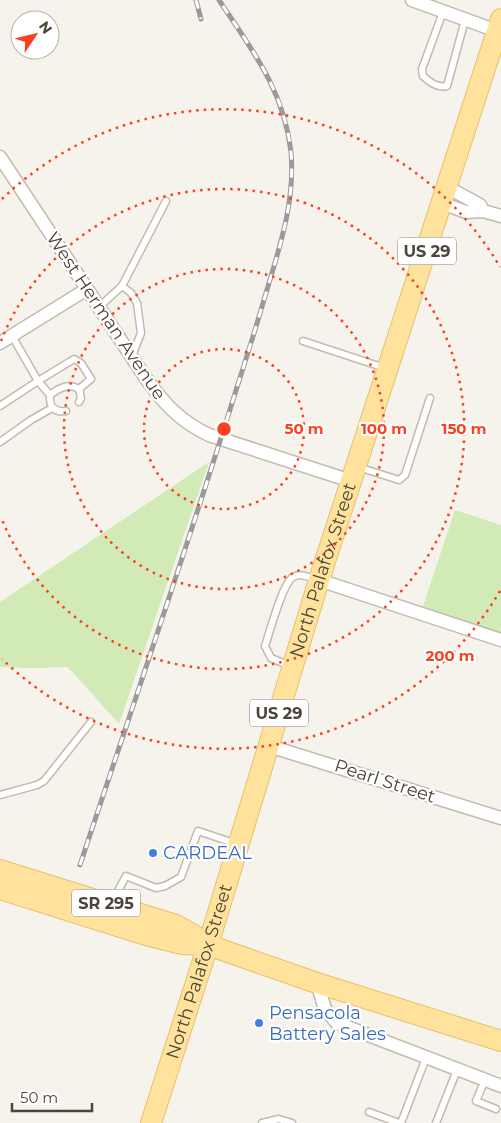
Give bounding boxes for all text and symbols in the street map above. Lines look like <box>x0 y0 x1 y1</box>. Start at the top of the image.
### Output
north arrow <box>10 10 60 60</box>
text: N <box>35 18 56 37</box>
street label: West Herman Avenue <box>42 228 170 404</box>
road number: US 29 <box>398 238 456 264</box>
text: 50 m <box>284 419 324 438</box>
text: 100 m <box>361 419 407 438</box>
text: 150 m <box>442 419 486 438</box>
centre of rings <box>215 420 233 438</box>
street label: North Palafox Street <box>285 480 361 660</box>
text: 200 m <box>425 646 475 665</box>
road number: US 29 <box>250 700 308 726</box>
street label: Pearl Street <box>332 754 438 808</box>
place label: CARDEAL <box>163 842 252 864</box>
marker: CARDEAL <box>147 847 159 859</box>
street label: North Palafox Street <box>161 881 237 1062</box>
road number: SR 295 <box>72 890 140 916</box>
place label: Pensacola Battery Sales <box>269 1002 386 1045</box>
marker: Pensacola Battery Sales <box>253 1017 265 1029</box>
scale bar <box>12 1080 92 1112</box>
text: 50 m <box>20 1088 58 1107</box>

